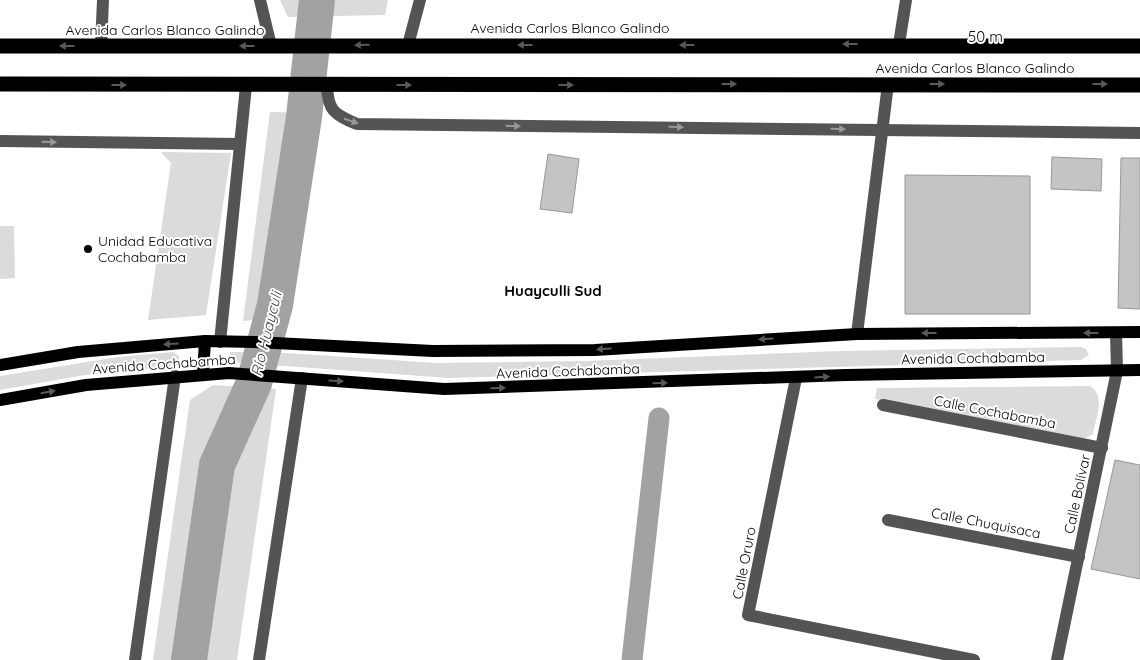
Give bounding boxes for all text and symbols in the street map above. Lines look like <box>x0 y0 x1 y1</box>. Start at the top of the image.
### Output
street label: Avenida Carlos Blanco Galindo <box>471 19 669 37</box>
scale bar <box>960 20 1110 52</box>
street label: Avenida Carlos Blanco Galindo <box>66 21 264 39</box>
text: 50 m <box>968 27 1003 46</box>
one-way arrow <box>842 40 858 48</box>
one-way arrow <box>517 41 533 49</box>
one-way arrow <box>679 41 695 49</box>
one-way arrow <box>59 42 75 50</box>
one-way arrow <box>239 42 255 50</box>
one-way arrow <box>354 42 370 50</box>
street label: Avenida Carlos Blanco Galindo <box>876 59 1074 77</box>
one-way arrow <box>721 80 737 88</box>
one-way arrow <box>929 80 945 88</box>
one-way arrow <box>111 81 127 89</box>
one-way arrow <box>396 81 412 89</box>
one-way arrow <box>558 81 574 89</box>
one-way arrow <box>1092 81 1108 89</box>
one-way arrow <box>344 118 359 125</box>
one-way arrow <box>506 122 522 130</box>
one-way arrow <box>668 123 684 131</box>
one-way arrow <box>831 125 847 133</box>
one-way arrow <box>41 138 57 146</box>
place label: Unidad Educativa Cochabamba <box>98 232 212 266</box>
marker: Unidad Educativa Cochabamba <box>82 243 94 255</box>
district label: Huayculli Sud <box>504 281 602 300</box>
water label: Río Huayculi <box>246 288 286 378</box>
one-way arrow <box>921 329 937 337</box>
one-way arrow <box>1083 329 1099 337</box>
one-way arrow <box>758 336 774 344</box>
one-way arrow <box>163 340 179 348</box>
one-way arrow <box>596 346 612 354</box>
street label: Avenida Cochabamba <box>901 348 1045 368</box>
street label: Avenida Cochabamba <box>92 350 236 378</box>
street label: Avenida Cochabamba <box>496 359 640 383</box>
one-way arrow <box>815 372 831 380</box>
one-way arrow <box>328 377 344 385</box>
one-way arrow <box>652 379 668 387</box>
one-way arrow <box>490 383 506 391</box>
one-way arrow <box>40 387 56 395</box>
street label: Calle Cochabamba <box>933 391 1057 433</box>
street label: Calle Bolívar <box>1060 452 1094 535</box>
street label: Calle Chuquisaca <box>930 504 1042 542</box>
street label: Calle Oruro <box>728 525 760 601</box>

